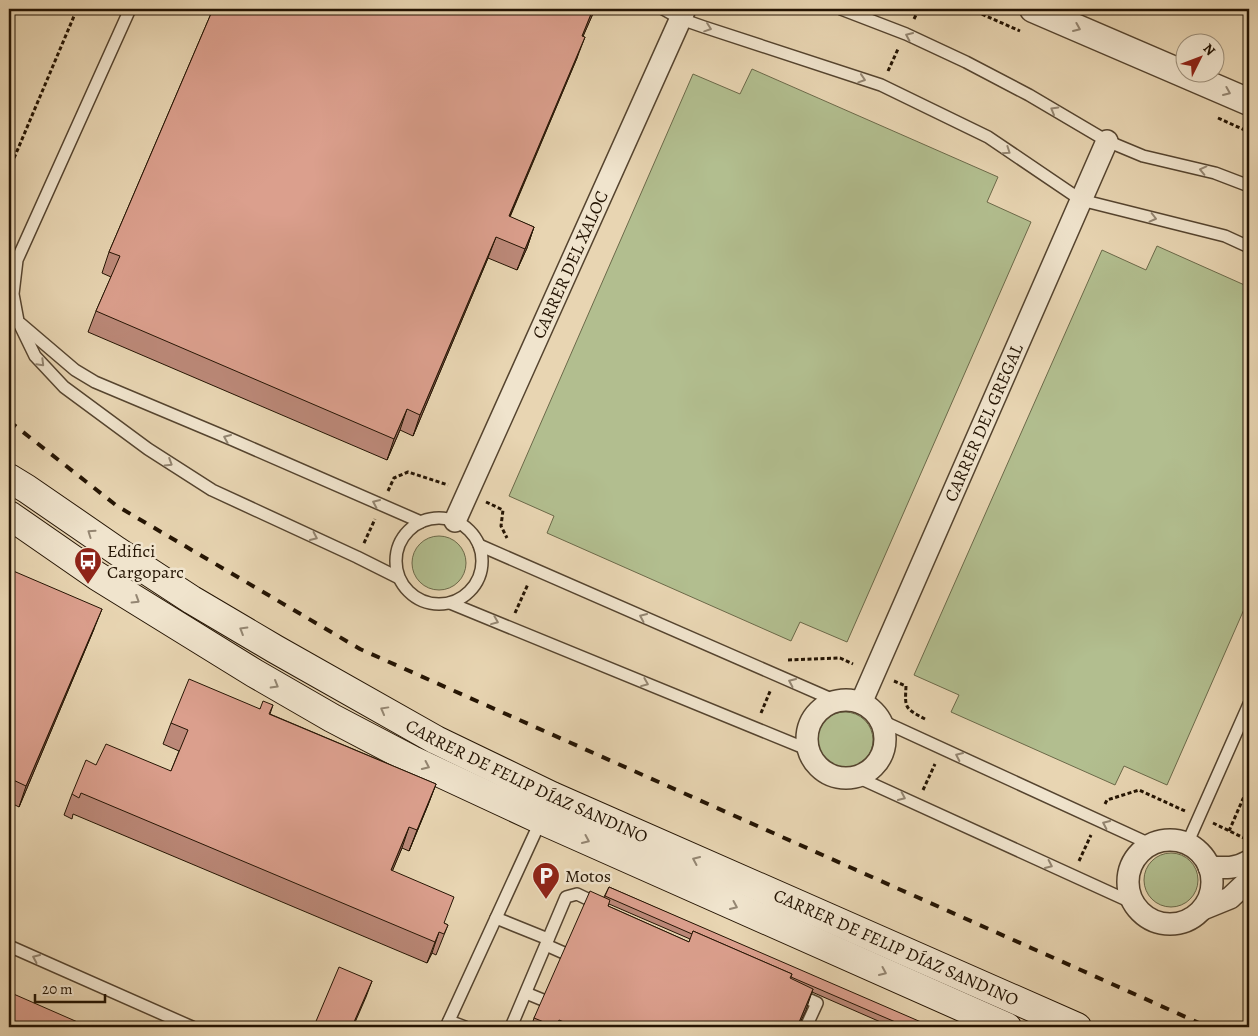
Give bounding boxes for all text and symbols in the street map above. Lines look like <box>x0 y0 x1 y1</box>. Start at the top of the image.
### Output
one-way arrow <box>1072 22 1081 32</box>
one-way arrow <box>703 23 711 33</box>
one-way arrow <box>905 31 914 42</box>
north arrow <box>1176 32 1226 82</box>
text: N <box>1199 39 1220 60</box>
one-way arrow <box>858 73 866 83</box>
one-way arrow <box>1222 86 1231 96</box>
one-way arrow <box>1050 106 1059 116</box>
one-way arrow <box>1002 145 1011 154</box>
one-way arrow <box>1199 165 1208 176</box>
street label: CARRER DEL XALOC <box>526 187 614 343</box>
one-way arrow <box>1148 212 1157 223</box>
street label: CARRER DEL GREGAL <box>939 339 1029 505</box>
one-way arrow <box>36 358 45 367</box>
one-way arrow <box>223 433 232 444</box>
one-way arrow <box>164 457 173 466</box>
one-way arrow <box>372 498 381 509</box>
one-way arrow <box>87 530 97 539</box>
one-way arrow <box>309 531 318 541</box>
place label: Edifici Cargoparc <box>107 539 184 584</box>
bus stop icon: Edifici Cargoparc <box>73 546 103 585</box>
one-way arrow <box>131 594 140 604</box>
one-way arrow <box>639 612 648 623</box>
one-way arrow <box>490 615 499 626</box>
one-way arrow <box>239 626 248 636</box>
one-way arrow <box>788 677 797 688</box>
one-way arrow <box>641 678 649 688</box>
one-way arrow <box>270 679 279 689</box>
one-way arrow <box>380 707 389 717</box>
street label: CARRER DE FELIP DÍAZ SANDINO <box>401 713 652 849</box>
one-way arrow <box>955 752 964 762</box>
one-way arrow <box>421 760 430 771</box>
one-way arrow <box>896 791 905 801</box>
one-way arrow <box>1102 819 1111 830</box>
one-way arrow <box>581 834 590 845</box>
one-way arrow <box>692 855 701 866</box>
one-way arrow <box>1044 859 1053 869</box>
parking icon: Motos <box>531 861 561 900</box>
place label: Motos <box>565 864 611 888</box>
street label: CARRER DE FELIP DÍAZ SANDINO <box>770 883 1022 1012</box>
one-way arrow <box>729 900 738 911</box>
one-way arrow <box>32 953 41 964</box>
one-way arrow <box>878 966 887 977</box>
scale bar <box>35 971 105 1003</box>
text: 20 m <box>42 979 73 999</box>

